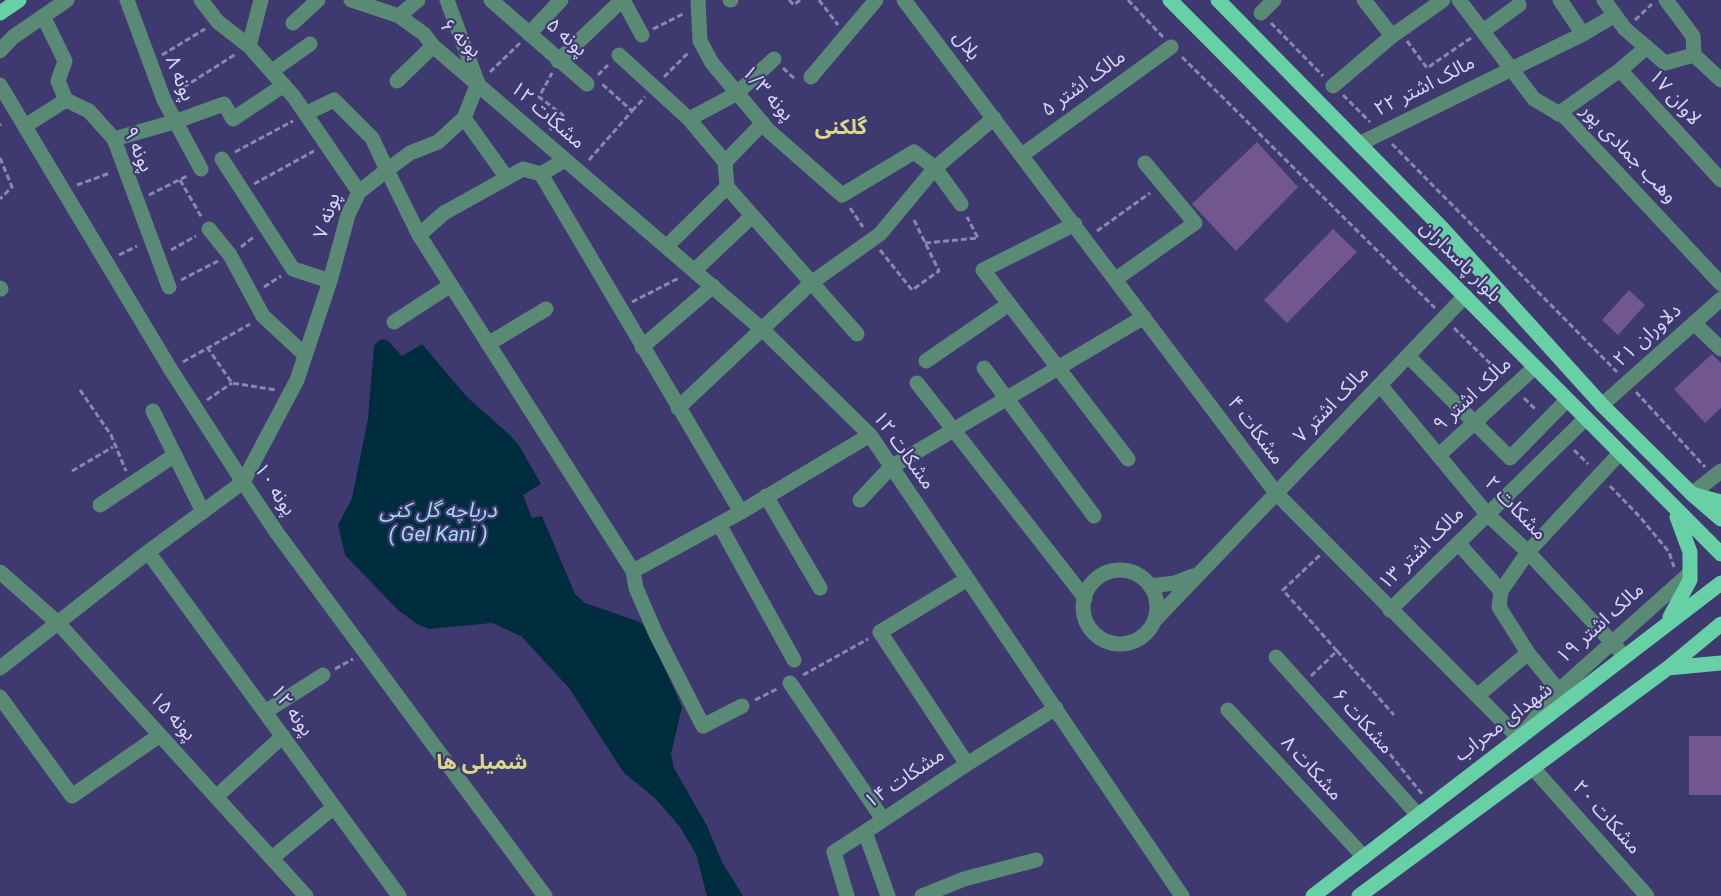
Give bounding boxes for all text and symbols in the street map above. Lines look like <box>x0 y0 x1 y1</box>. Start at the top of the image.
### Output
street label: پونه ۶ <box>435 14 485 64</box>
street label: پونه ۵ <box>540 14 592 62</box>
street label: بلال <box>947 26 985 66</box>
street label: مالک اشتر ۵ <box>1037 45 1131 123</box>
street label: مالک اشتر ۲۲ <box>1371 51 1479 123</box>
street label: پونه ۸ <box>159 53 199 105</box>
street label: پونه ۱/۳ <box>736 61 798 127</box>
street label: لاوان ۱۷ <box>1643 65 1705 131</box>
street label: مشکات ۱۲ <box>505 77 589 155</box>
street label: وهب جمادی پور <box>1575 99 1681 209</box>
district label: گلکنی <box>815 116 867 142</box>
street label: پونه ۹ <box>116 124 158 176</box>
street label: پونه ۷ <box>309 190 347 242</box>
street label: بلوار پاسداران <box>1414 216 1506 308</box>
street label: دلاوران ۲۱ <box>1609 299 1687 373</box>
street label: مالک اشتر ۹ <box>1429 353 1517 437</box>
street label: مالک اشتر ۷ <box>1289 361 1375 449</box>
street label: مشکات ۴ <box>1221 392 1289 470</box>
street label: مشکات ۱۲ <box>866 407 940 495</box>
street label: پونه ۱۰ <box>248 459 300 521</box>
street label: مشکات ۲ <box>1479 472 1551 546</box>
water label: دریاچه گل کنی ( Gel Kani ) <box>379 499 497 549</box>
street label: مالک اشتر ۱۳ <box>1374 502 1470 596</box>
street label: مالک اشتر ۱۹ <box>1552 578 1650 670</box>
street label: شهدای محراب <box>1450 678 1558 768</box>
street label: پونه ۱۲ <box>264 680 318 742</box>
street label: مشکات ۶ <box>1326 684 1398 760</box>
street label: پونه ۱۵ <box>144 687 200 747</box>
street label: مشکات ۸ <box>1275 732 1347 806</box>
street label: مشکات ۱۴ <box>860 744 950 814</box>
district label: شمیلی ها <box>436 751 528 777</box>
street label: مشکات ۲۰ <box>1567 776 1645 860</box>

